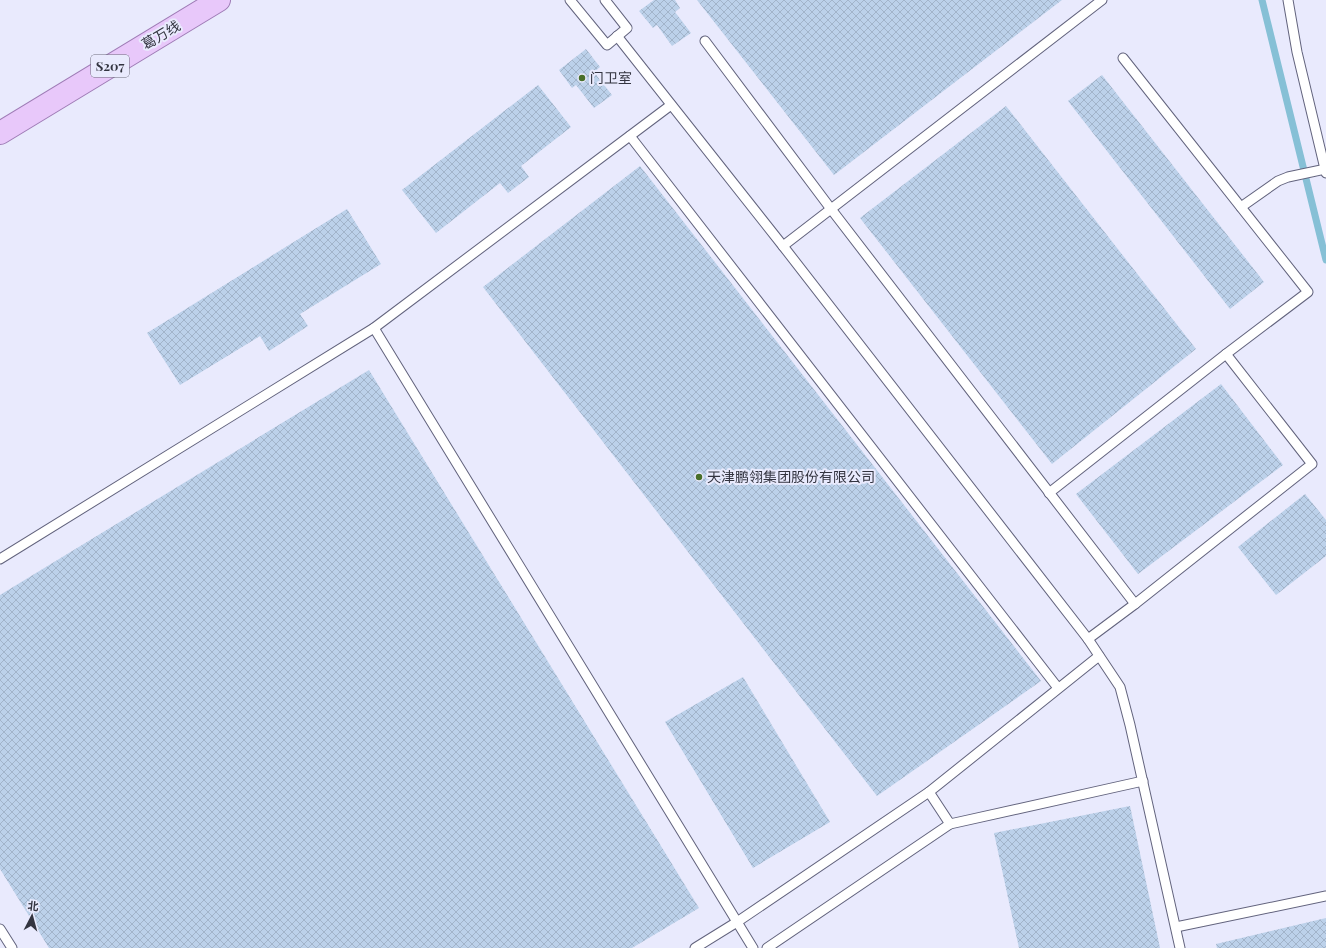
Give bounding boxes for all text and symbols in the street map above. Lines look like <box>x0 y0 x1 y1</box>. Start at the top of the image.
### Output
street label: 葛万线 <box>138 16 184 54</box>
road number: S207 <box>91 55 129 77</box>
place label: 门卫室 <box>590 68 632 87</box>
marker: 门卫室 <box>577 73 587 83</box>
place label: 天津鹏翎集团股份有限公司 <box>707 467 875 486</box>
marker: 天津鹏翎集团股份有限公司 <box>694 472 704 482</box>
north arrow <box>12 896 52 936</box>
text: 北 <box>27 898 39 914</box>

